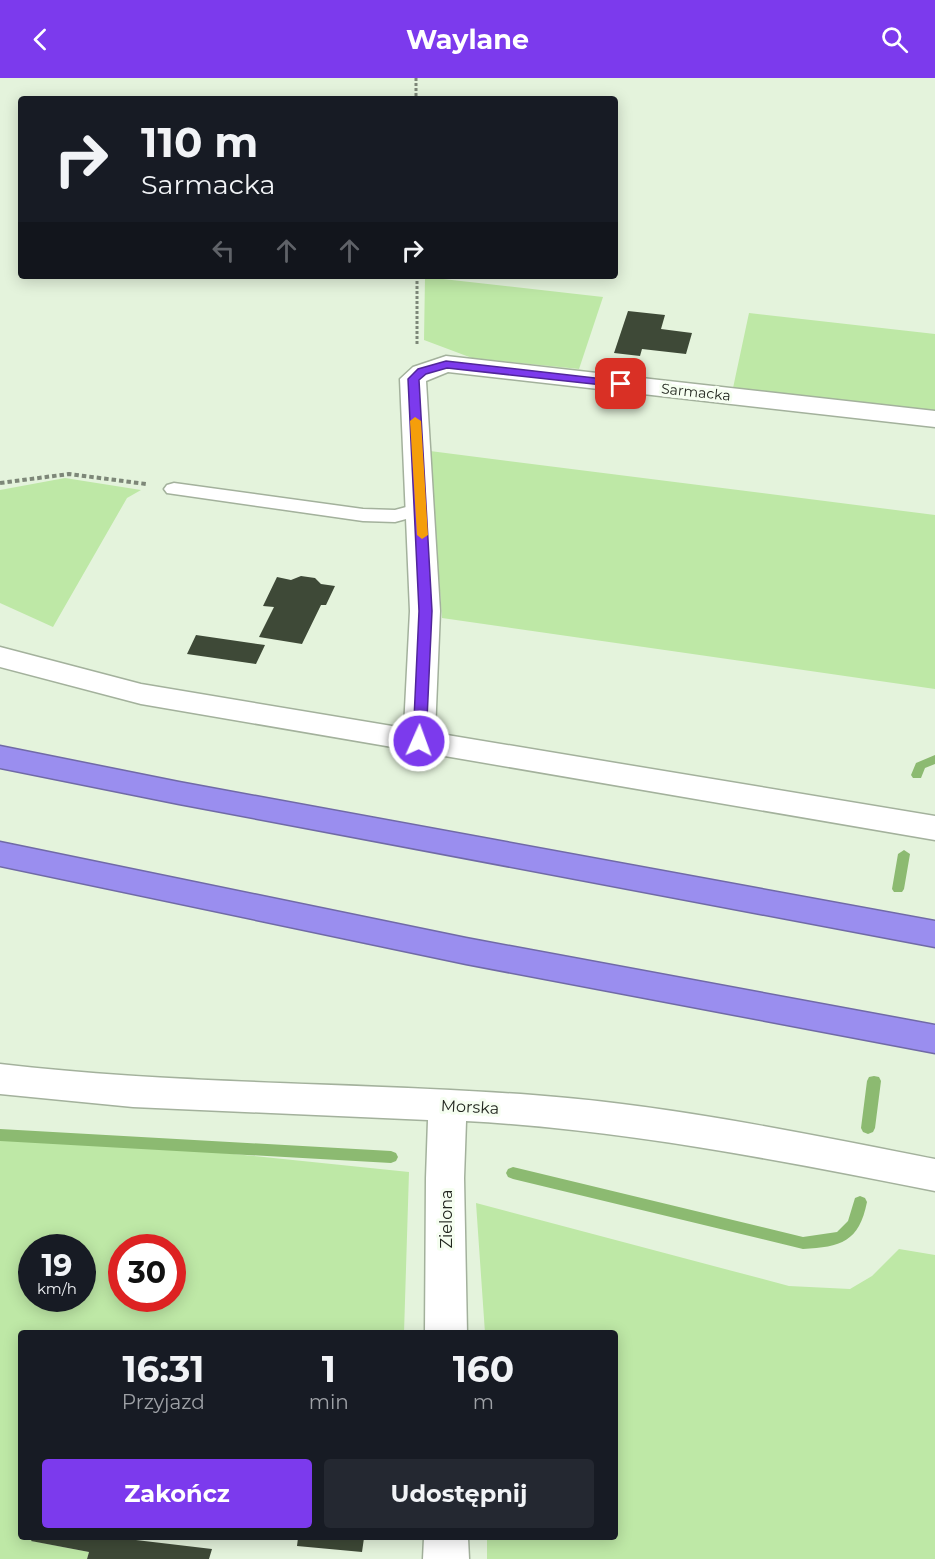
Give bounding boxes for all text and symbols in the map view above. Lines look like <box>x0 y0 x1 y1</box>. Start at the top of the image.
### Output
icon: back <box>24 23 57 56</box>
text: Waylane <box>406 23 529 56</box>
icon: search <box>878 23 911 56</box>
text: 110 m <box>141 116 258 168</box>
icon: right <box>42 120 120 198</box>
text: Sarmacka <box>141 168 276 201</box>
icon: left <box>207 234 240 267</box>
icon: ahead <box>270 234 303 267</box>
icon: ahead <box>333 234 366 267</box>
icon: right <box>396 234 429 267</box>
pin <box>595 358 646 409</box>
icon: arrive <box>604 367 637 400</box>
street label: Sarmacka <box>660 379 732 405</box>
position arrow <box>387 709 451 773</box>
street label: Morska <box>440 1096 500 1118</box>
street label: Zielona <box>437 1190 456 1248</box>
speed limit sign: 30 <box>108 1234 186 1312</box>
text: 19 <box>42 1247 72 1284</box>
text: km/h <box>37 1279 77 1298</box>
text: 16:31 <box>122 1347 204 1391</box>
text: 1 <box>322 1347 336 1391</box>
text: 160 <box>453 1347 514 1391</box>
text: Przyjazd <box>122 1390 205 1414</box>
text: min <box>309 1390 349 1414</box>
text: m <box>473 1390 494 1414</box>
button: Zakończ <box>42 1459 312 1528</box>
button: Udostępnij <box>324 1459 594 1528</box>

